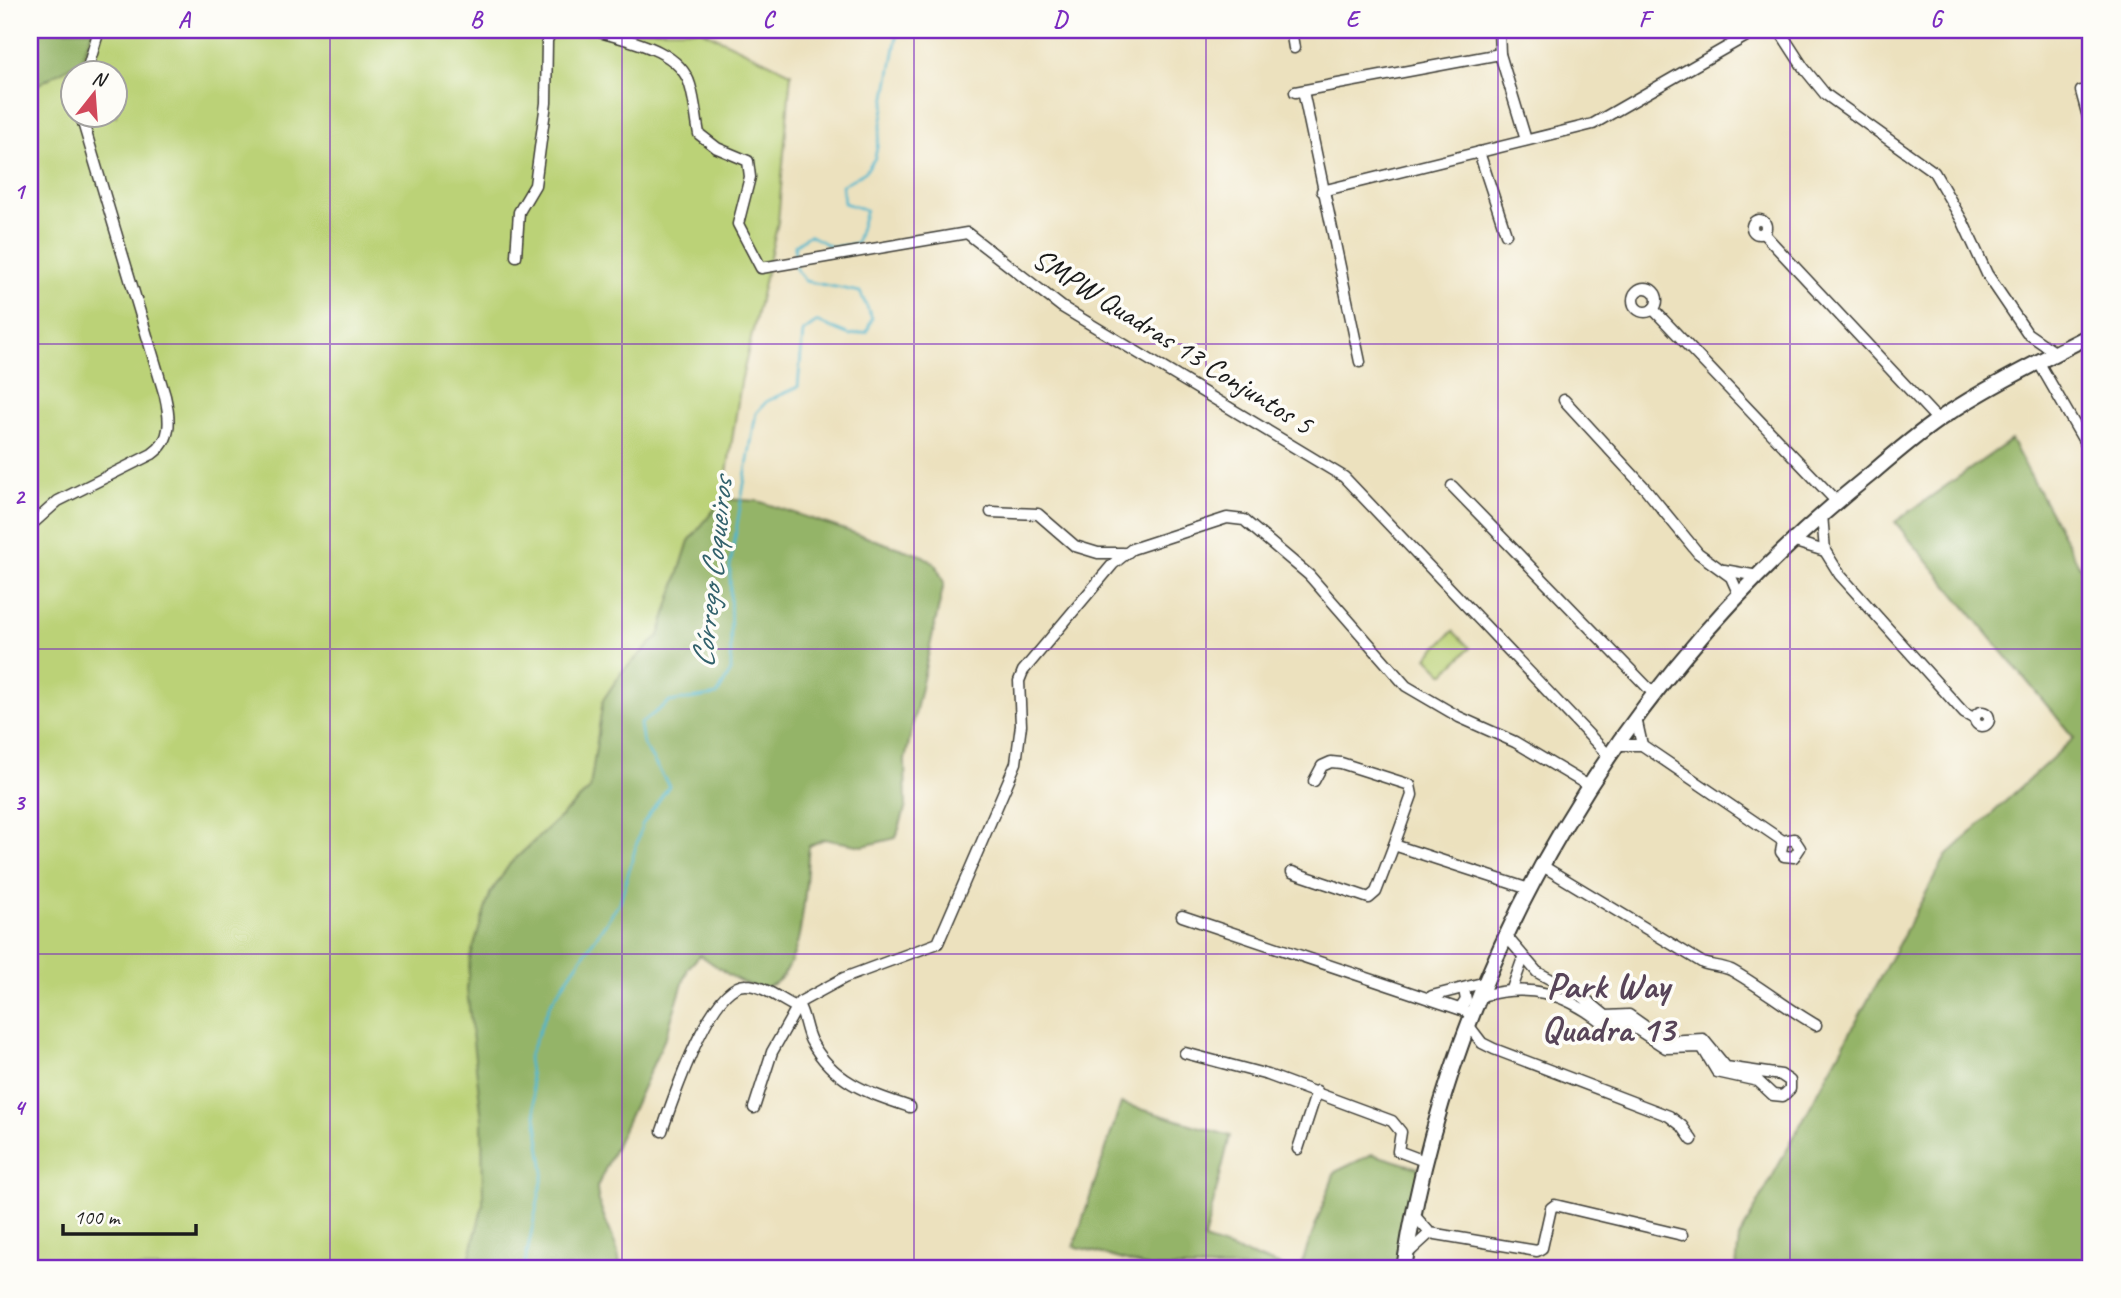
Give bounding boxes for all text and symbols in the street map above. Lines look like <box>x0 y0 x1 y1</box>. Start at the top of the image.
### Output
text: A <box>178 5 192 34</box>
text: B <box>470 5 484 34</box>
text: C <box>763 5 777 34</box>
text: D <box>1053 5 1069 34</box>
text: E <box>1346 5 1362 34</box>
text: F <box>1639 5 1655 34</box>
text: G <box>1930 5 1945 34</box>
north arrow <box>60 60 130 130</box>
text: N <box>90 66 111 93</box>
text: 1 <box>14 177 27 206</box>
street label: SMPW Quadras 13 Conjuntos 5 <box>1026 239 1322 444</box>
water label: Córrego Coqueiros <box>682 471 743 670</box>
text: 2 <box>14 482 27 511</box>
text: 3 <box>14 788 27 817</box>
district label: Park Way Quadra 13 <box>1541 962 1678 1052</box>
text: 4 <box>14 1093 27 1122</box>
scale bar <box>63 1193 196 1237</box>
text: 100 m <box>74 1204 121 1230</box>

